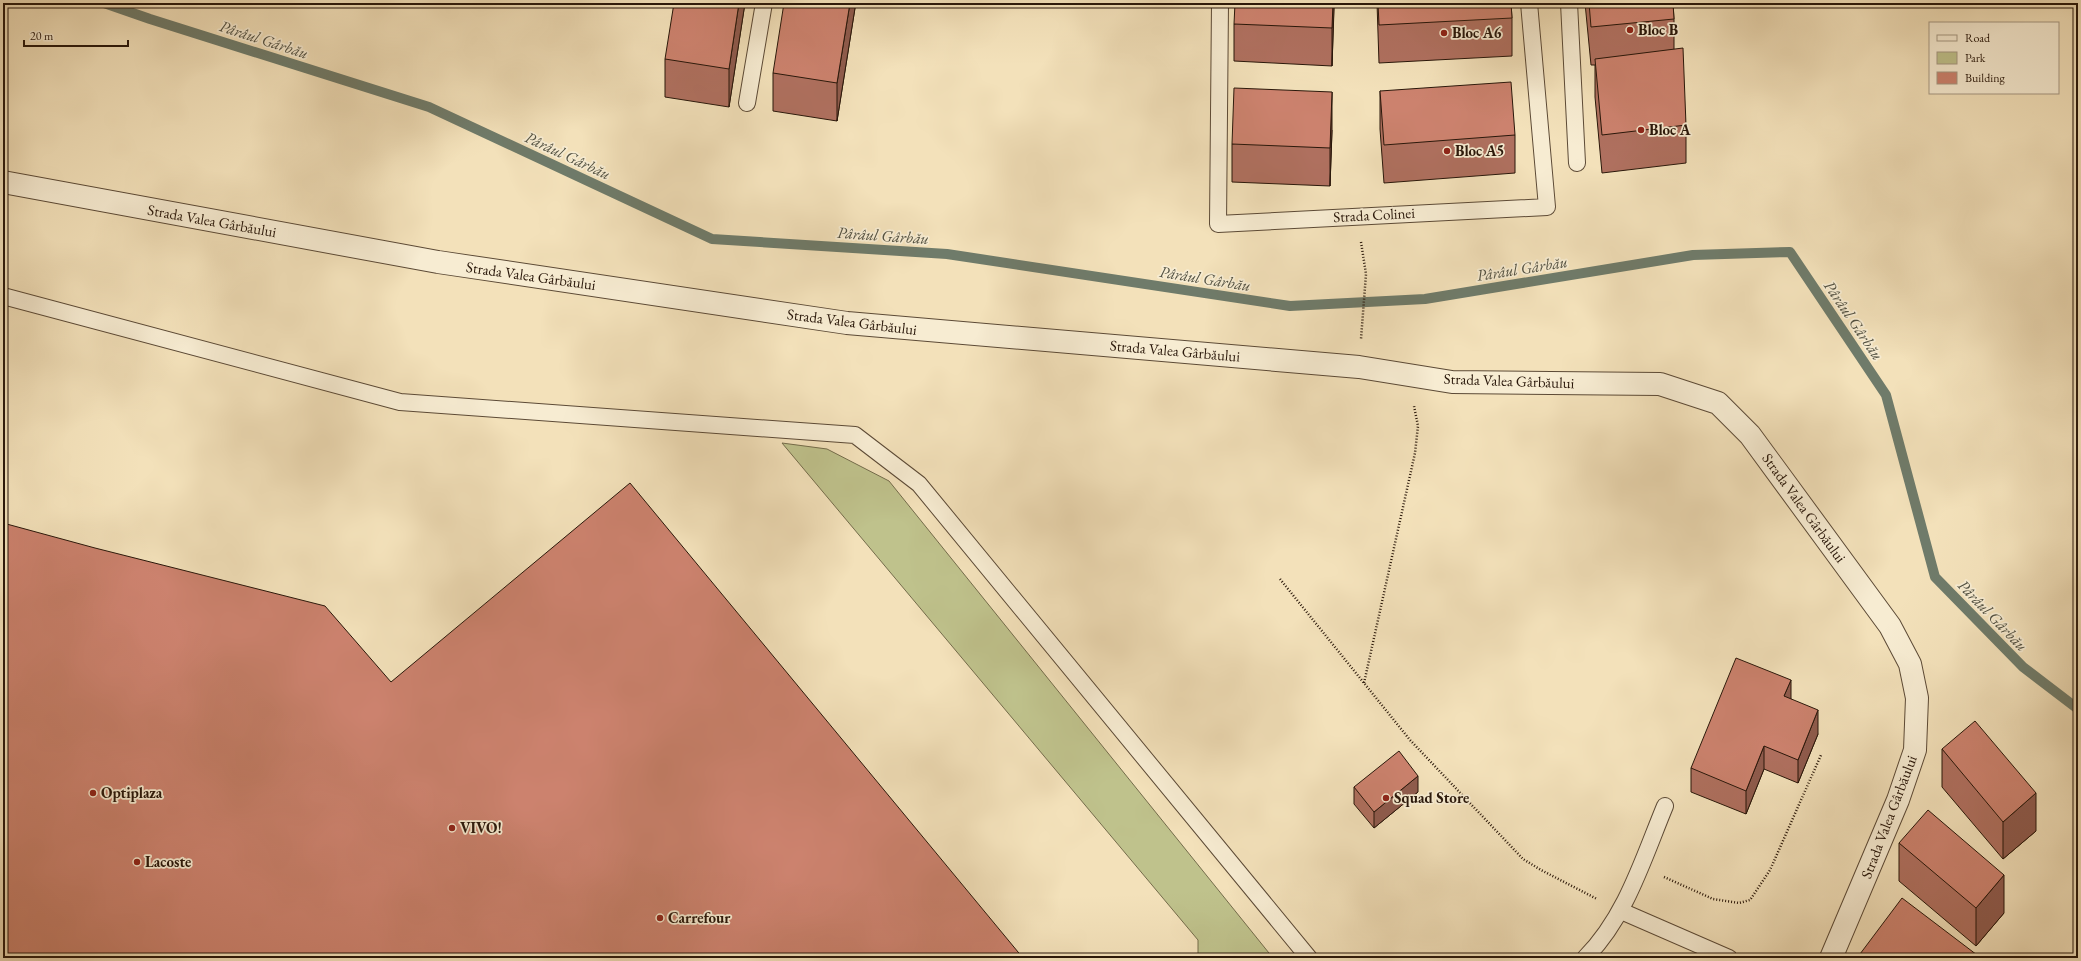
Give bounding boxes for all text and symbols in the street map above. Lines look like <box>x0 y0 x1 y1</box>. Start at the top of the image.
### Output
water label: Pârâul Gârbău <box>217 15 311 64</box>
place label: Bloc B <box>1638 20 1678 39</box>
scale bar <box>24 22 128 48</box>
legend <box>1929 22 2059 94</box>
place label: Bloc A6 <box>1452 23 1501 42</box>
marker: Bloc B <box>1625 25 1635 35</box>
text: 20 m <box>30 28 54 44</box>
marker: Bloc A6 <box>1439 28 1449 38</box>
text: Road <box>1965 30 1991 46</box>
text: Park <box>1965 50 1986 66</box>
text: Building <box>1965 70 2006 86</box>
place label: Bloc A <box>1649 120 1691 139</box>
marker: Bloc A <box>1636 125 1646 135</box>
water label: Pârâul Gârbău <box>522 127 614 184</box>
place label: Bloc A5 <box>1455 141 1504 160</box>
marker: Bloc A5 <box>1442 146 1452 156</box>
street label: Strada Valea Gârbăului <box>146 200 278 241</box>
street label: Strada Colinei <box>1333 203 1416 226</box>
water label: Pârâul Gârbău <box>836 222 930 249</box>
water label: Pârâul Gârbău <box>1475 251 1569 286</box>
street label: Strada Valea Gârbăului <box>465 257 597 294</box>
water label: Pârâul Gârbău <box>1158 261 1252 296</box>
water label: Pârâul Gârbău <box>1819 276 1888 364</box>
street label: Strada Valea Gârbăului <box>786 304 918 339</box>
street label: Strada Valea Gârbăului <box>1109 335 1241 366</box>
street label: Strada Valea Gârbăului <box>1443 369 1575 392</box>
street label: Strada Valea Gârbăului <box>1758 449 1851 566</box>
water label: Pârâul Gârbău <box>1953 575 2032 656</box>
street label: Strada Valea Gârbăului <box>1856 752 1921 881</box>
place label: Optiplaza <box>101 783 163 802</box>
marker: Optiplaza <box>88 788 98 798</box>
place label: Squad Store <box>1394 788 1469 807</box>
marker: Squad Store <box>1381 793 1391 803</box>
place label: VIVO! <box>460 818 502 837</box>
marker: VIVO! <box>447 823 457 833</box>
place label: Lacoste <box>145 852 191 871</box>
marker: Lacoste <box>132 857 142 867</box>
place label: Carrefour <box>668 908 731 927</box>
marker: Carrefour <box>655 913 665 923</box>

